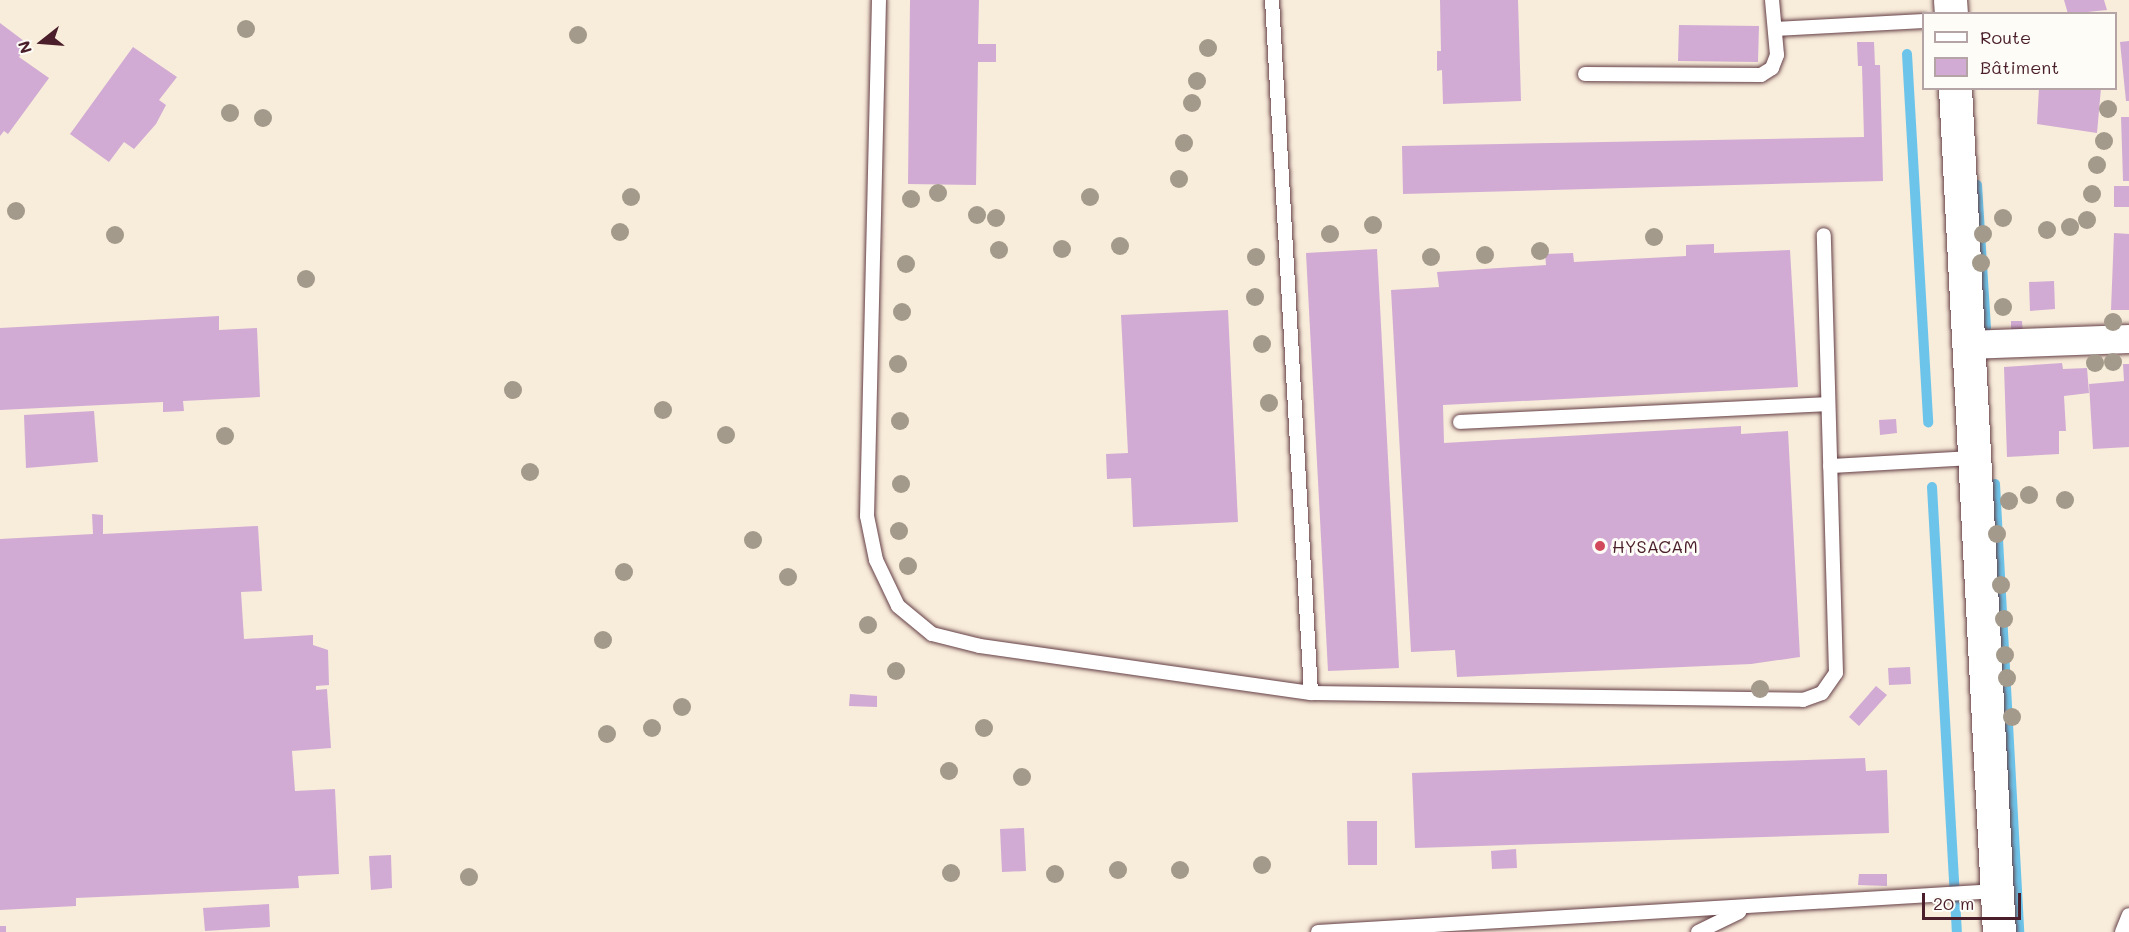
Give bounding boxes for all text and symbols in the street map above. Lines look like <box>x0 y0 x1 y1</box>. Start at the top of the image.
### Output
north arrow <box>12 12 72 72</box>
legend <box>1922 12 2117 90</box>
text: Route <box>1980 25 2031 49</box>
text: N <box>12 39 36 56</box>
text: Bâtiment <box>1980 55 2059 79</box>
place label: HYSACAM <box>1612 535 1698 557</box>
marker: HYSACAM <box>1593 539 1607 553</box>
scale bar <box>1925 881 2024 919</box>
text: 20 m <box>1933 891 1974 915</box>

